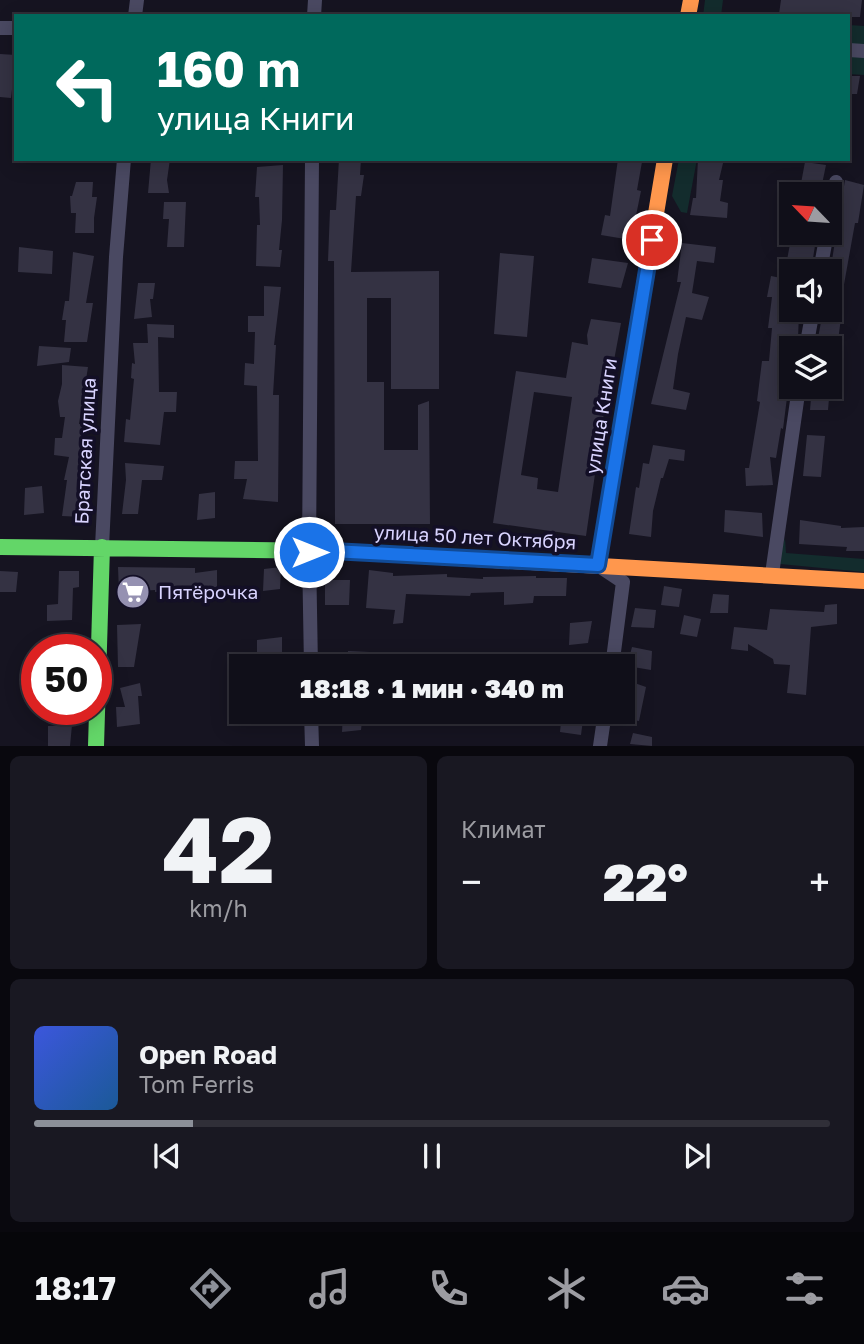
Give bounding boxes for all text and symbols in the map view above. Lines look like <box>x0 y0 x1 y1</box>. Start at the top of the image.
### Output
text: 160 m <box>157 39 300 98</box>
icon: left <box>42 42 133 133</box>
text: улица Книги <box>157 99 354 137</box>
north arrow <box>779 182 842 245</box>
map controls <box>779 182 842 399</box>
pin <box>622 210 682 270</box>
icon: arrive <box>633 221 671 259</box>
button: sound <box>779 259 842 322</box>
button: layers <box>779 336 842 399</box>
street label: улица Книги <box>580 356 621 476</box>
street label: Братская улица <box>69 377 100 525</box>
position arrow <box>272 515 346 589</box>
street label: улица 50 лет Октября <box>373 520 577 553</box>
supermarket icon: Пятёрочка <box>114 573 152 611</box>
place label: Пятёрочка <box>158 580 258 603</box>
speed limit sign: 50 <box>21 634 112 725</box>
text: 18:18 · 1 мин · 340 m <box>300 673 564 704</box>
text: 42 <box>162 794 275 903</box>
text: Климат <box>461 815 546 843</box>
text: 22° <box>603 850 688 912</box>
text: − <box>461 859 482 904</box>
text: + <box>809 859 830 904</box>
text: km/h <box>189 894 248 922</box>
text: Open Road <box>139 1039 277 1070</box>
text: Tom Ferris <box>139 1070 254 1098</box>
icon: previous <box>148 1137 186 1175</box>
icon: pause <box>413 1137 451 1175</box>
icon: next <box>678 1137 716 1175</box>
icon: directions <box>186 1264 235 1313</box>
icon: music <box>305 1264 354 1313</box>
icon: phone <box>424 1264 473 1313</box>
icon: climate <box>542 1264 591 1313</box>
icon: car <box>661 1264 710 1313</box>
icon: filters <box>780 1264 829 1313</box>
text: 18:17 <box>35 1269 116 1307</box>

